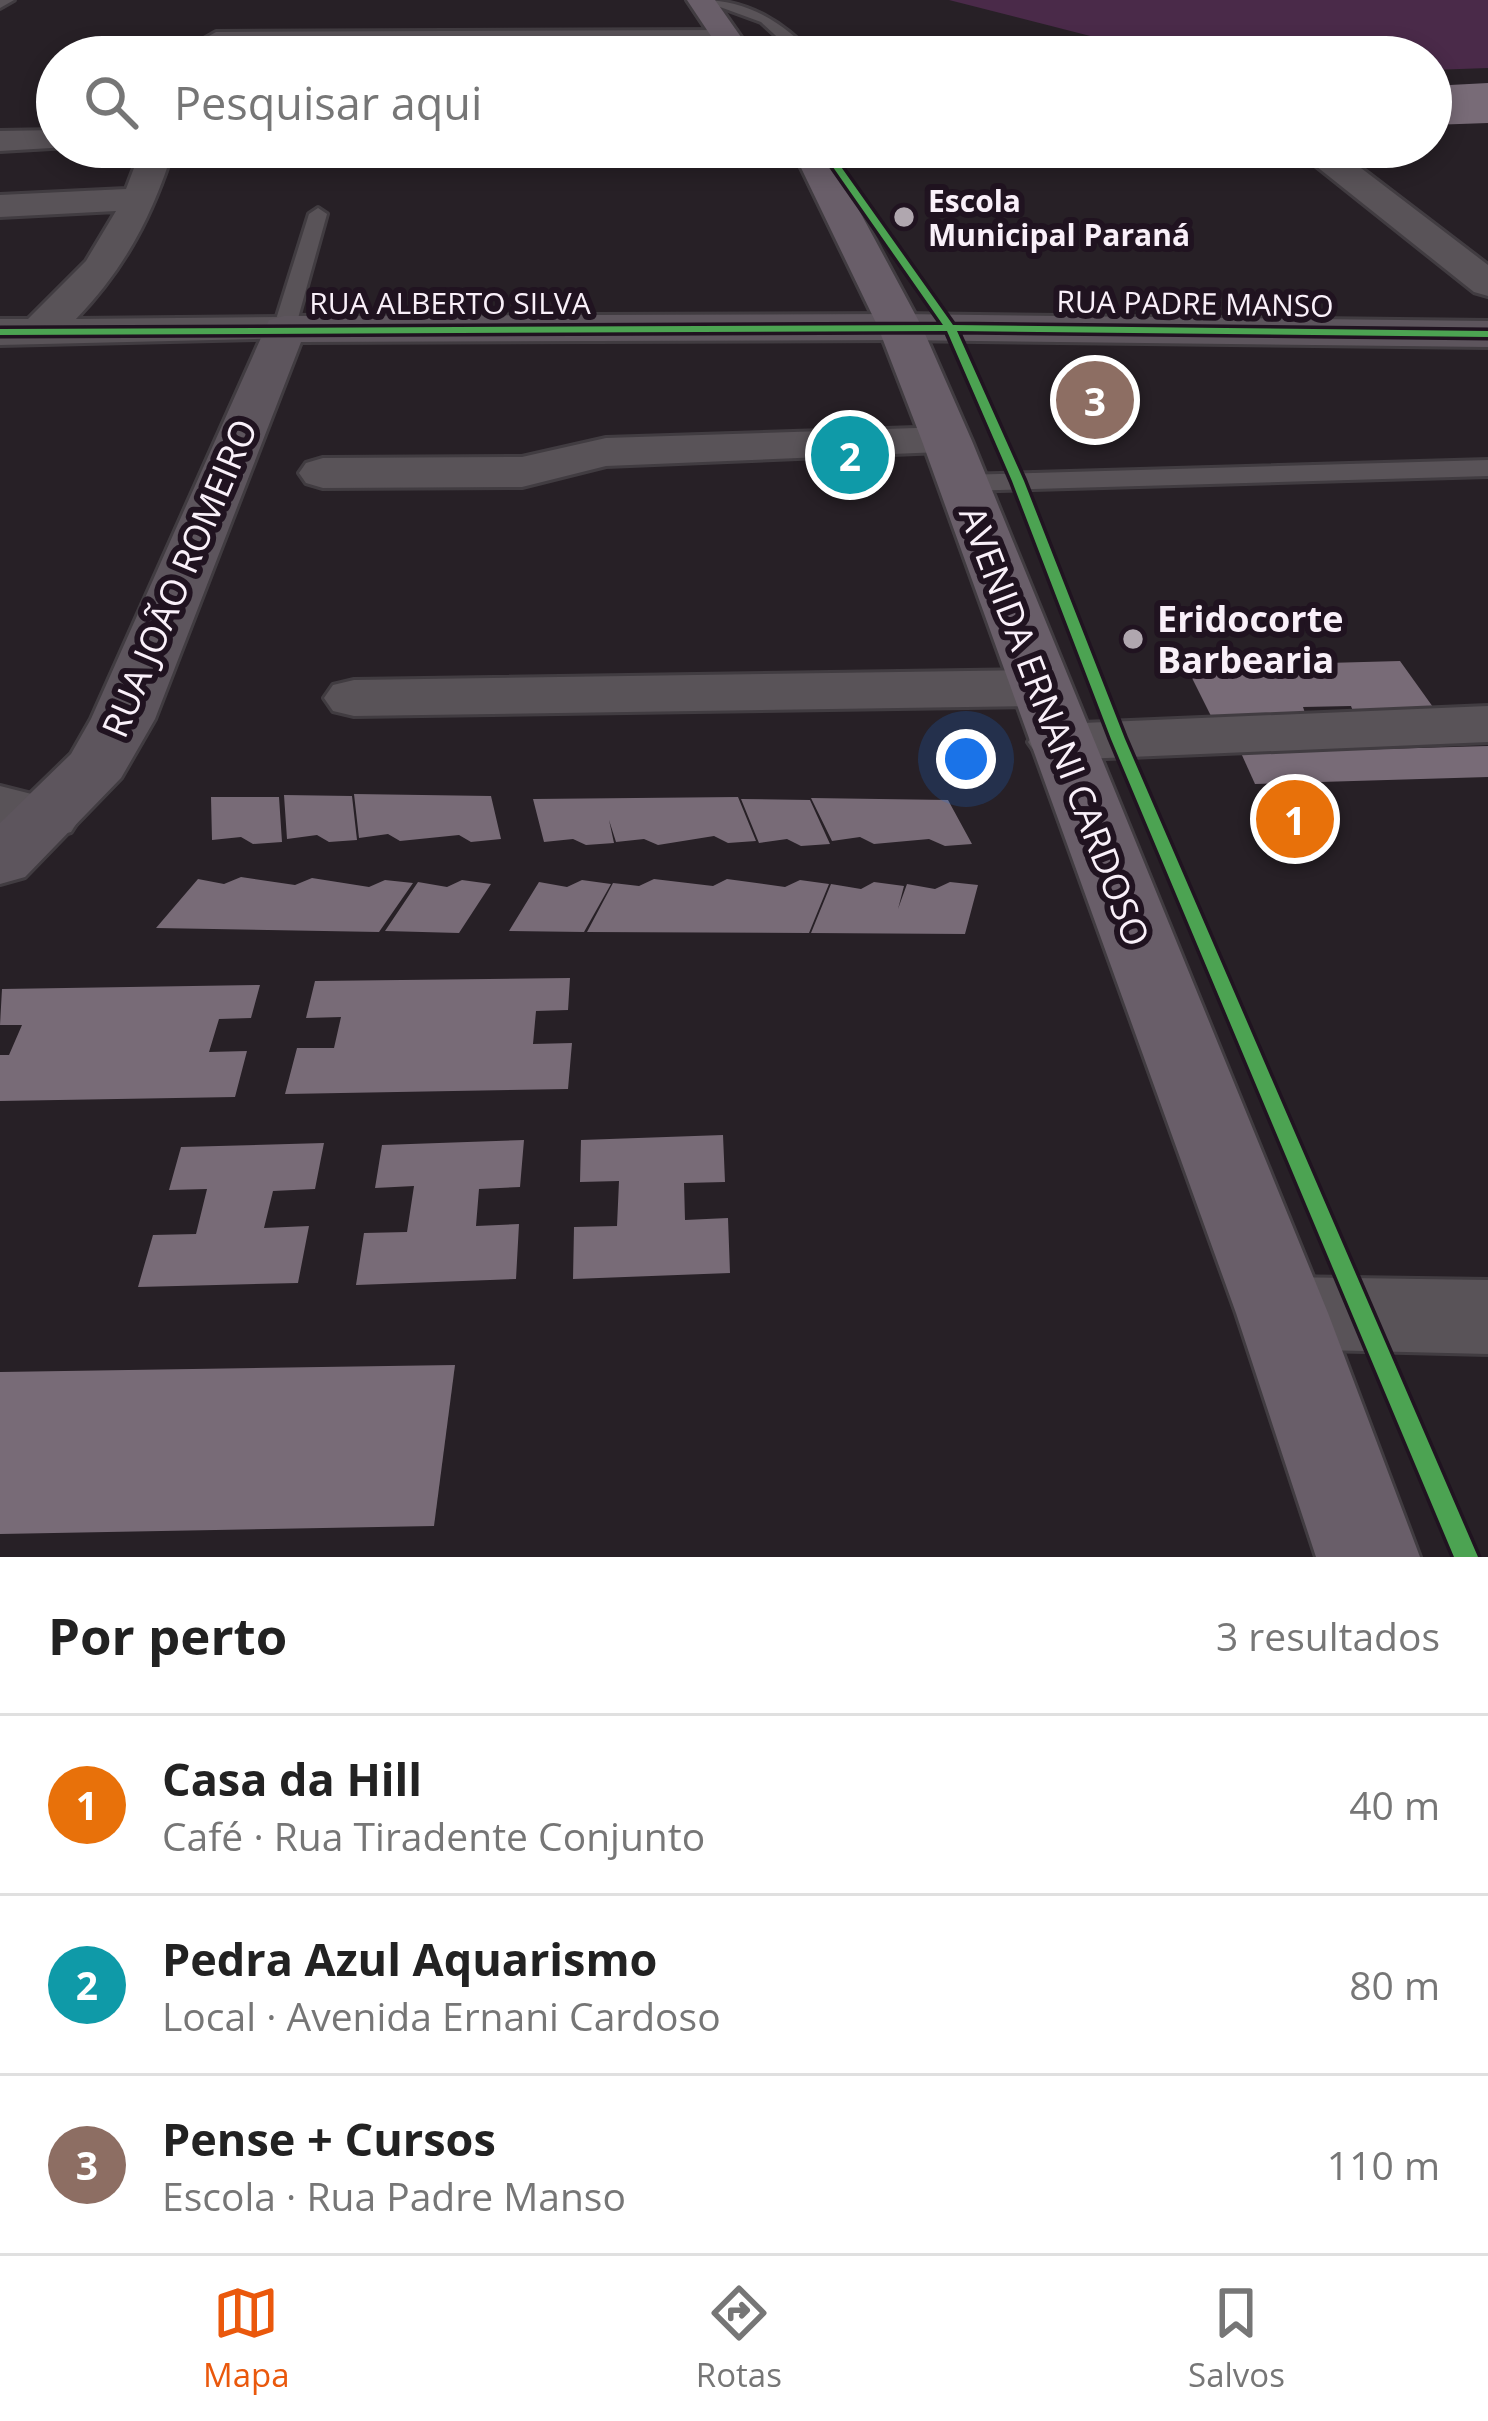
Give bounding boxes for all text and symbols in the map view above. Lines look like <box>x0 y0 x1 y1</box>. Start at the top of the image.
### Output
search box <box>36 36 1452 168</box>
icon: search <box>78 69 144 135</box>
text: Pesquisar aqui <box>174 72 482 133</box>
place label: Escola Municipal Paraná <box>928 180 1190 255</box>
marker: Escola Municipal Paraná <box>891 204 917 230</box>
street label: RUA PADRE MANSO <box>1056 280 1334 326</box>
street label: RUA ALBERTO SILVA <box>309 282 591 323</box>
pin: 3 <box>1056 355 1134 445</box>
pin: 2 <box>811 410 889 500</box>
street label: RUA JOÃO ROMEIRO <box>90 411 268 745</box>
street label: AVENIDA ERNANI CARDOSO <box>948 499 1162 953</box>
place label: Eridocorte Barbearia <box>1157 594 1344 684</box>
marker: Eridocorte Barbearia <box>1120 626 1146 652</box>
your location <box>936 729 996 789</box>
pin: 1 <box>1256 774 1334 864</box>
text: Por perto <box>48 1600 287 1670</box>
text: 3 resultados <box>1216 1609 1440 1662</box>
text: Casa da Hill <box>162 1748 422 1809</box>
text: 1 <box>76 1778 98 1831</box>
text: 40 m <box>1349 1778 1440 1831</box>
text: Café · Rua Tiradente Conjunto <box>162 1809 705 1862</box>
text: Pedra Azul Aquarismo <box>162 1928 657 1989</box>
text: 2 <box>76 1958 98 2011</box>
text: 80 m <box>1349 1958 1440 2011</box>
text: Local · Avenida Ernani Cardoso <box>162 1989 721 2042</box>
text: Pense + Cursos <box>162 2108 496 2169</box>
text: 3 <box>76 2138 98 2191</box>
text: 110 m <box>1327 2138 1440 2191</box>
text: Escola · Rua Padre Manso <box>162 2169 626 2222</box>
tab: Mapa <box>203 2280 290 2397</box>
tab: Rotas <box>696 2280 782 2397</box>
tab: Salvos <box>1188 2280 1285 2397</box>

